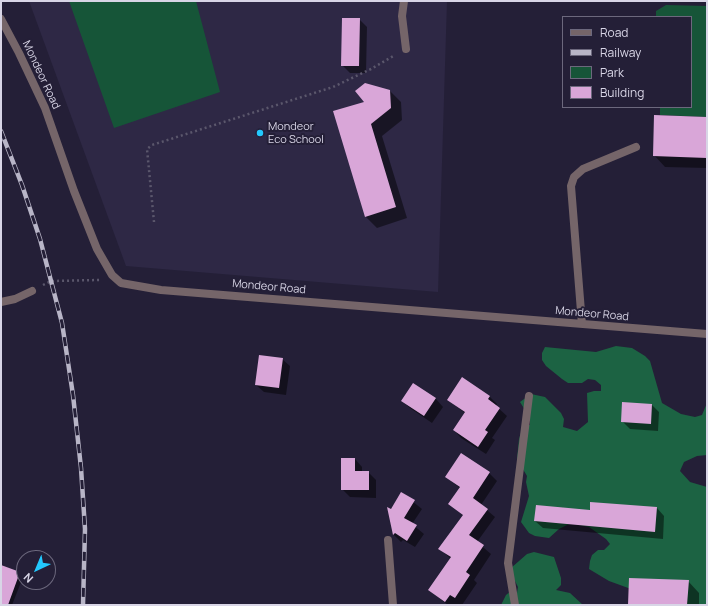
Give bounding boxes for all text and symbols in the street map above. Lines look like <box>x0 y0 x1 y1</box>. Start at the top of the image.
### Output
legend <box>562 16 692 108</box>
text: Road <box>600 24 628 41</box>
street label: Mondeor Road <box>19 39 63 111</box>
text: Railway <box>600 44 641 61</box>
text: Park <box>600 64 624 81</box>
text: Building <box>600 84 644 101</box>
place label: Mondeor Eco School <box>268 120 324 146</box>
marker: Mondeor Eco School <box>255 128 265 138</box>
street label: Mondeor Road <box>232 277 306 297</box>
street label: Mondeor Road <box>555 304 629 324</box>
north arrow <box>16 550 56 590</box>
text: N <box>20 570 36 586</box>

